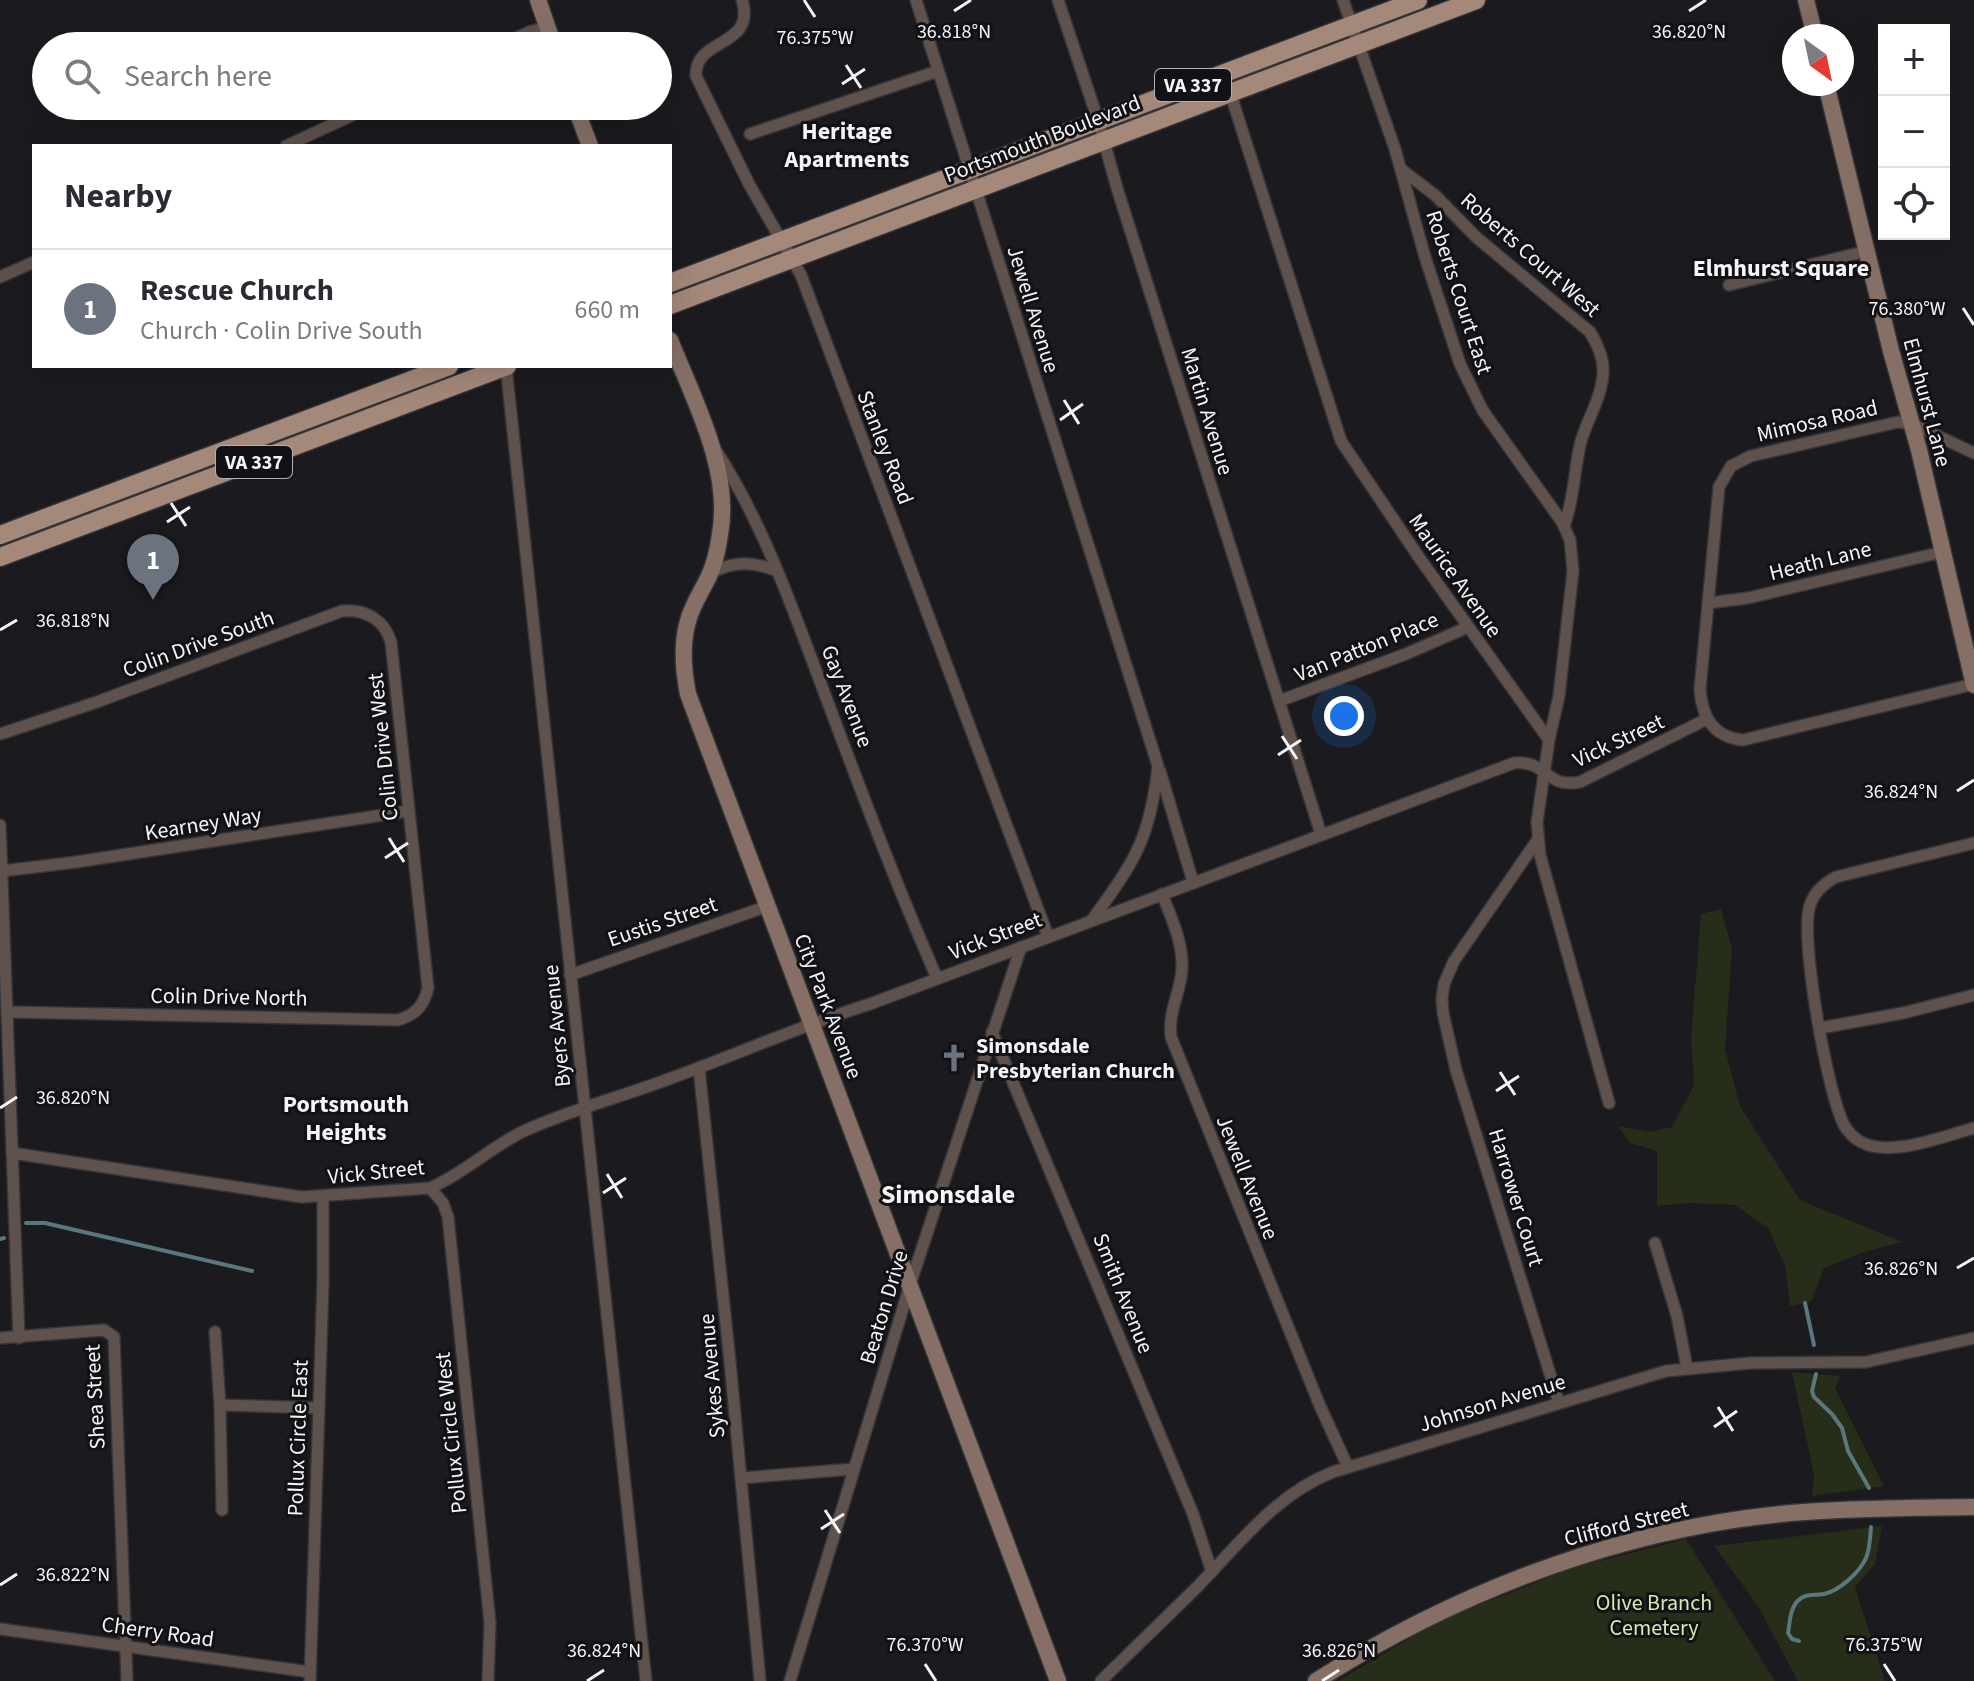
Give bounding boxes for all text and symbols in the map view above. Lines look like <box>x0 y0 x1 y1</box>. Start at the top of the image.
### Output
text: 36.818°N <box>917 18 991 46</box>
text: 36.820°N <box>1652 18 1726 46</box>
text: 76.375°W <box>776 24 854 52</box>
north arrow <box>1782 24 1854 96</box>
map controls <box>1878 24 1950 240</box>
button: + <box>1878 24 1950 96</box>
search box <box>32 32 672 120</box>
icon: search <box>60 54 104 98</box>
text: Search here <box>124 55 272 98</box>
road number: VA 337 <box>1155 69 1231 101</box>
street label: Portsmouth Boulevard <box>940 87 1145 191</box>
button: − <box>1878 96 1950 168</box>
district label: Heritage Apartments <box>784 114 909 177</box>
button: locate <box>1878 168 1950 240</box>
text: Nearby <box>64 172 172 221</box>
street label: Roberts Court West <box>1453 185 1608 325</box>
street label: Roberts Court East <box>1417 206 1501 379</box>
street label: Jewell Avenue <box>998 242 1068 377</box>
district label: Elmhurst Square <box>1693 251 1869 286</box>
text: Rescue Church <box>140 269 334 312</box>
text: 1 <box>83 291 97 328</box>
text: 660 m <box>574 291 640 328</box>
text: 76.380°W <box>1868 295 1946 323</box>
text: Church · Colin Drive South <box>140 312 423 349</box>
street label: Elmhurst Lane <box>1894 334 1960 470</box>
street label: Martin Avenue <box>1172 344 1242 479</box>
street label: Stanley Road <box>849 386 921 509</box>
street label: Mimosa Road <box>1753 391 1881 450</box>
road number: VA 337 <box>216 446 292 478</box>
street label: Maurice Avenue <box>1401 507 1510 644</box>
street label: Heath Lane <box>1766 533 1875 589</box>
pin: 1 <box>127 534 179 600</box>
street label: Colin Drive South <box>118 602 279 686</box>
street label: Van Patton Place <box>1290 603 1443 690</box>
text: 36.818°N <box>36 607 110 635</box>
street label: Gay Avenue <box>813 641 881 752</box>
street label: Colin Drive West <box>359 671 407 822</box>
your location <box>1324 696 1364 736</box>
street label: Vick Street <box>1568 706 1670 776</box>
text: 36.824°N <box>1864 778 1938 806</box>
street label: Kearney Way <box>142 799 265 849</box>
street label: Eustis Street <box>603 888 722 956</box>
street label: Vick Street <box>944 903 1047 968</box>
street label: City Park Avenue <box>786 929 871 1084</box>
street label: Byers Avenue <box>535 963 579 1089</box>
street label: Colin Drive North <box>150 980 308 1014</box>
place label: Simonsdale Presbyterian Church <box>976 1030 1175 1087</box>
church icon: Simonsdale Presbyterian Church <box>939 1043 969 1073</box>
text: 36.820°N <box>36 1084 110 1112</box>
district label: Portsmouth Heights <box>283 1087 409 1150</box>
street label: Jewell Avenue <box>1208 1110 1287 1244</box>
street label: Harrower Court <box>1480 1124 1552 1271</box>
street label: Vick Street <box>326 1151 427 1193</box>
district label: Simonsdale <box>881 1176 1015 1213</box>
street label: Smith Avenue <box>1084 1228 1162 1358</box>
street label: Beaton Drive <box>851 1246 916 1368</box>
text: 36.826°N <box>1864 1255 1938 1283</box>
street label: Sykes Avenue <box>691 1312 733 1439</box>
street label: Shea Street <box>76 1343 114 1450</box>
street label: Pollux Circle West <box>427 1350 475 1515</box>
street label: Pollux Circle East <box>279 1359 317 1517</box>
street label: Johnson Avenue <box>1415 1365 1570 1440</box>
street label: Clifford Street <box>1561 1493 1692 1555</box>
text: 36.822°N <box>36 1561 110 1589</box>
park label: Olive Branch Cemetery <box>1596 1587 1712 1644</box>
street label: Cherry Road <box>100 1608 216 1656</box>
text: 76.370°W <box>886 1631 964 1659</box>
text: 76.375°W <box>1845 1631 1923 1659</box>
text: 36.824°N <box>567 1637 641 1665</box>
text: 36.826°N <box>1302 1637 1376 1665</box>

